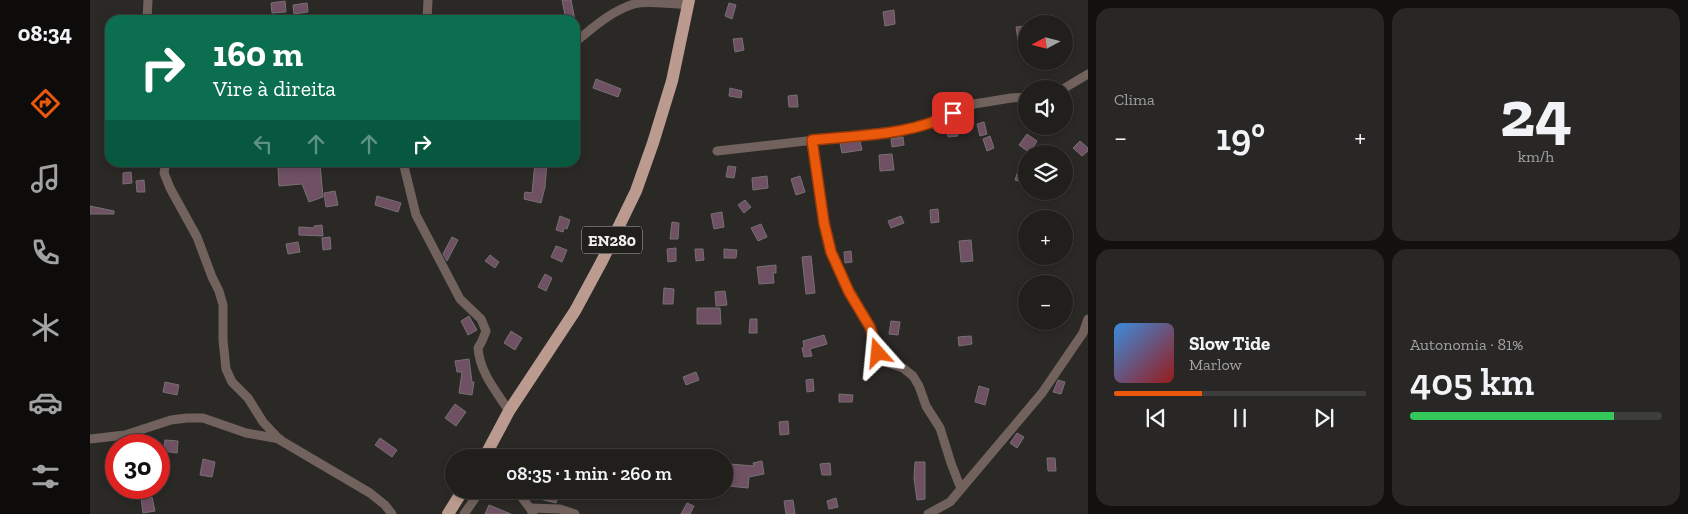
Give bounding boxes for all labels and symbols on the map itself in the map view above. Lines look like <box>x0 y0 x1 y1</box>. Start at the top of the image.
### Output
north arrow <box>1018 15 1072 70</box>
pin <box>932 92 974 134</box>
road number: EN280 <box>582 226 642 254</box>
position arrow <box>851 326 903 378</box>
speed limit sign: 30 <box>105 434 170 499</box>

